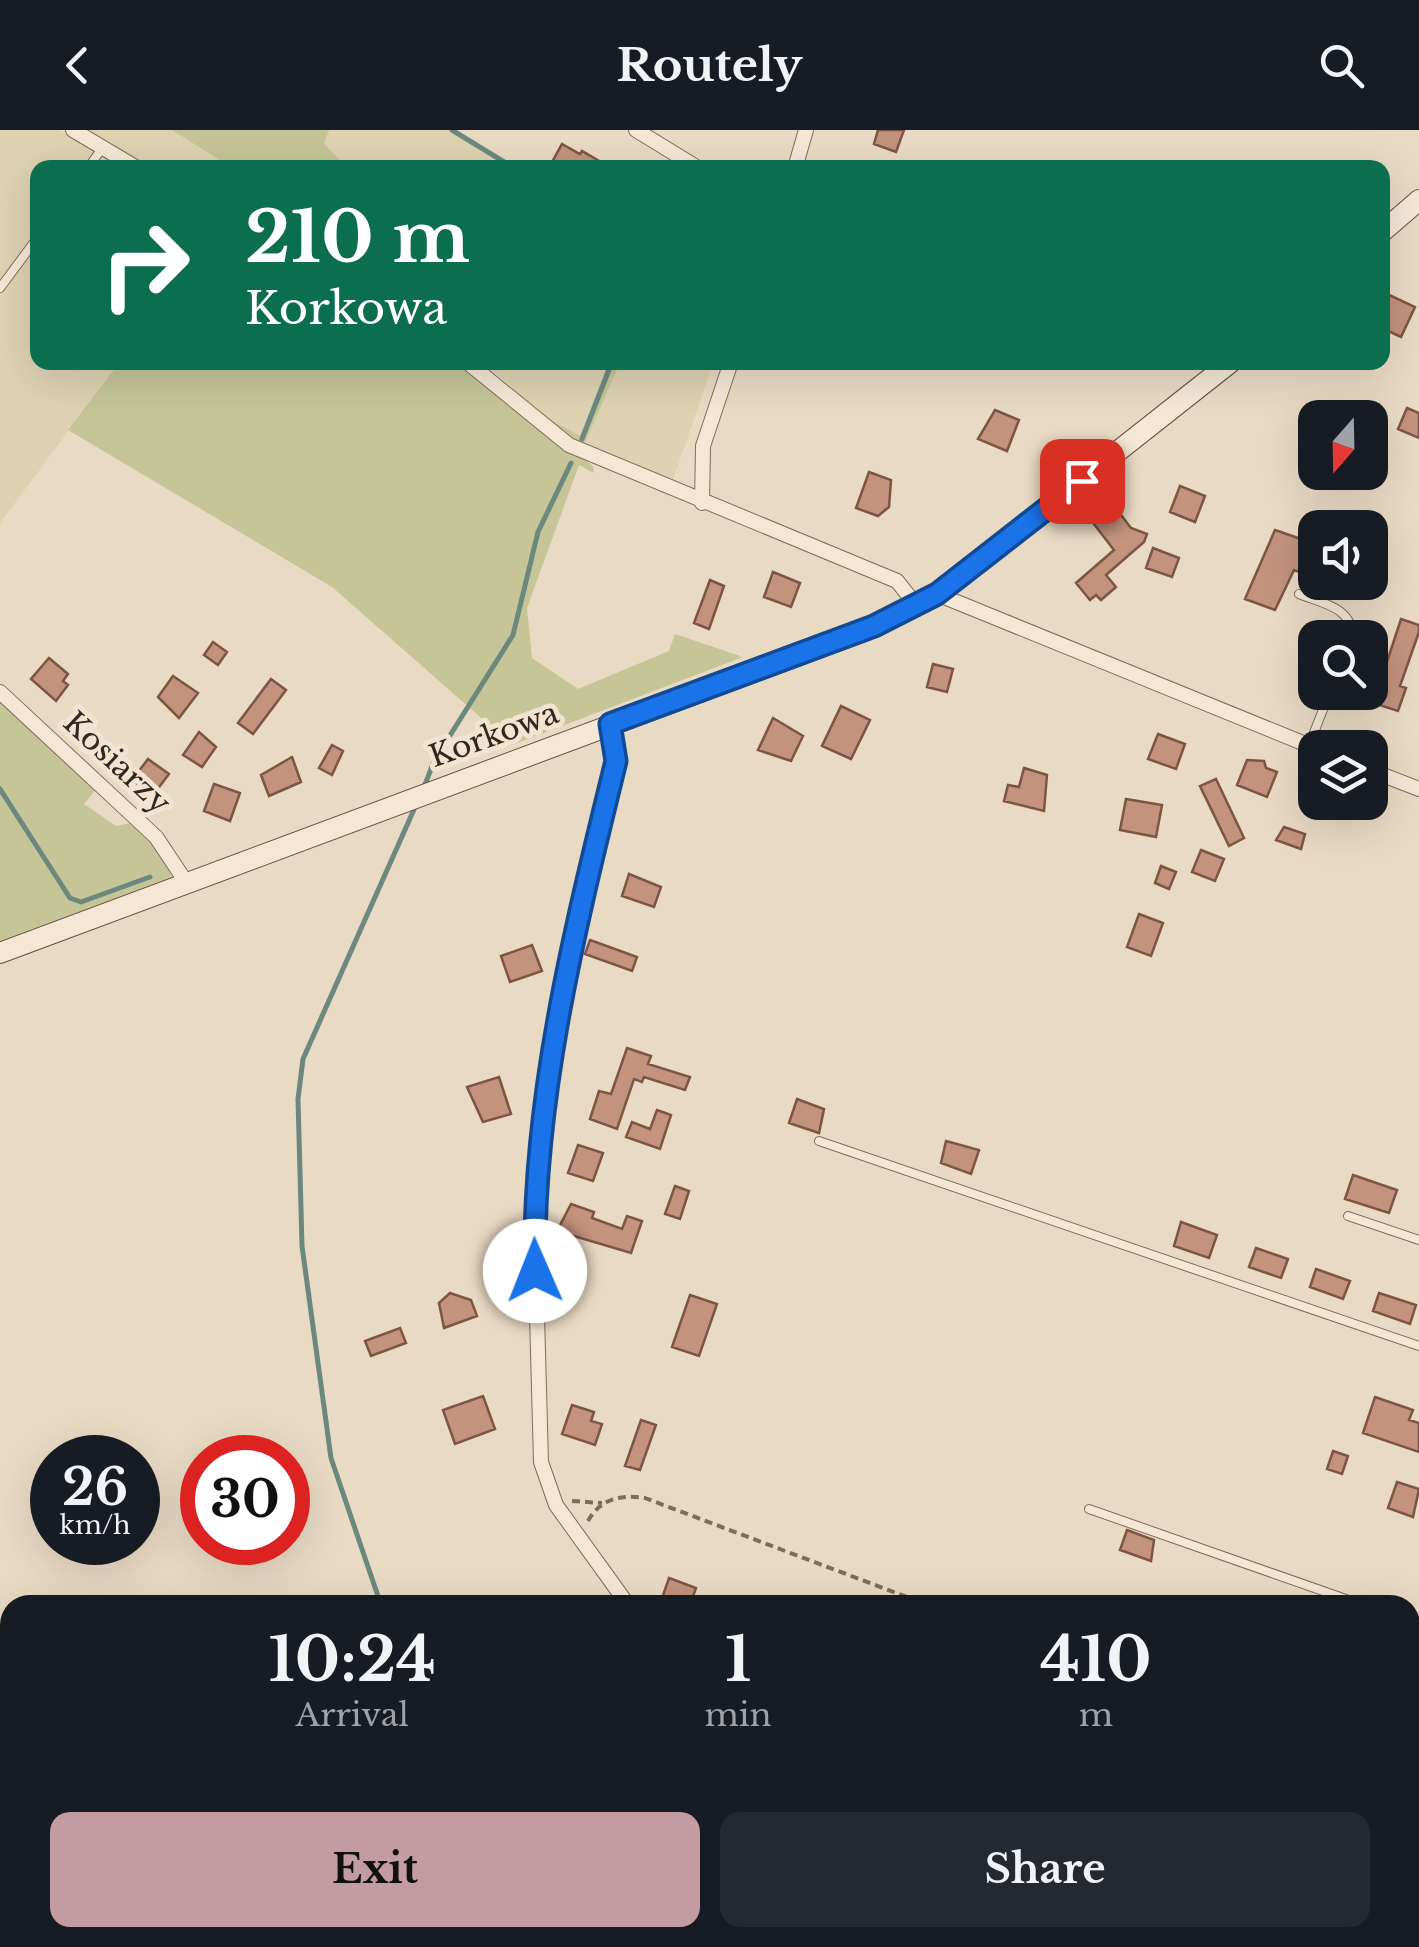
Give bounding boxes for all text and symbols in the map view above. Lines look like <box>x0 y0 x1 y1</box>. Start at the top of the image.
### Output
text: Routely <box>617 37 802 93</box>
icon: back <box>50 38 105 93</box>
icon: search <box>1314 38 1369 93</box>
text: 210 m <box>245 194 470 281</box>
icon: right <box>80 200 210 330</box>
text: Korkowa <box>245 280 447 336</box>
north arrow <box>1298 400 1388 490</box>
map controls <box>1298 400 1388 820</box>
pin <box>1040 439 1125 524</box>
icon: arrive <box>1055 454 1110 509</box>
button: sound <box>1298 510 1388 600</box>
button: search <box>1298 620 1388 710</box>
street label: Korkowa <box>424 694 564 775</box>
street label: Kosiarzy <box>56 704 179 821</box>
button: layers <box>1298 730 1388 820</box>
position arrow <box>483 1219 587 1323</box>
speed limit sign: 30 <box>180 1435 310 1565</box>
text: 26 <box>62 1456 128 1519</box>
text: km/h <box>60 1510 130 1541</box>
text: 10:24 <box>268 1623 436 1697</box>
text: 1 <box>725 1623 751 1697</box>
text: 410 <box>1040 1623 1151 1697</box>
text: Arrival <box>296 1695 409 1735</box>
text: min <box>704 1695 772 1735</box>
text: m <box>1079 1695 1113 1735</box>
button: Exit <box>50 1812 700 1927</box>
button: Share <box>720 1812 1370 1927</box>

